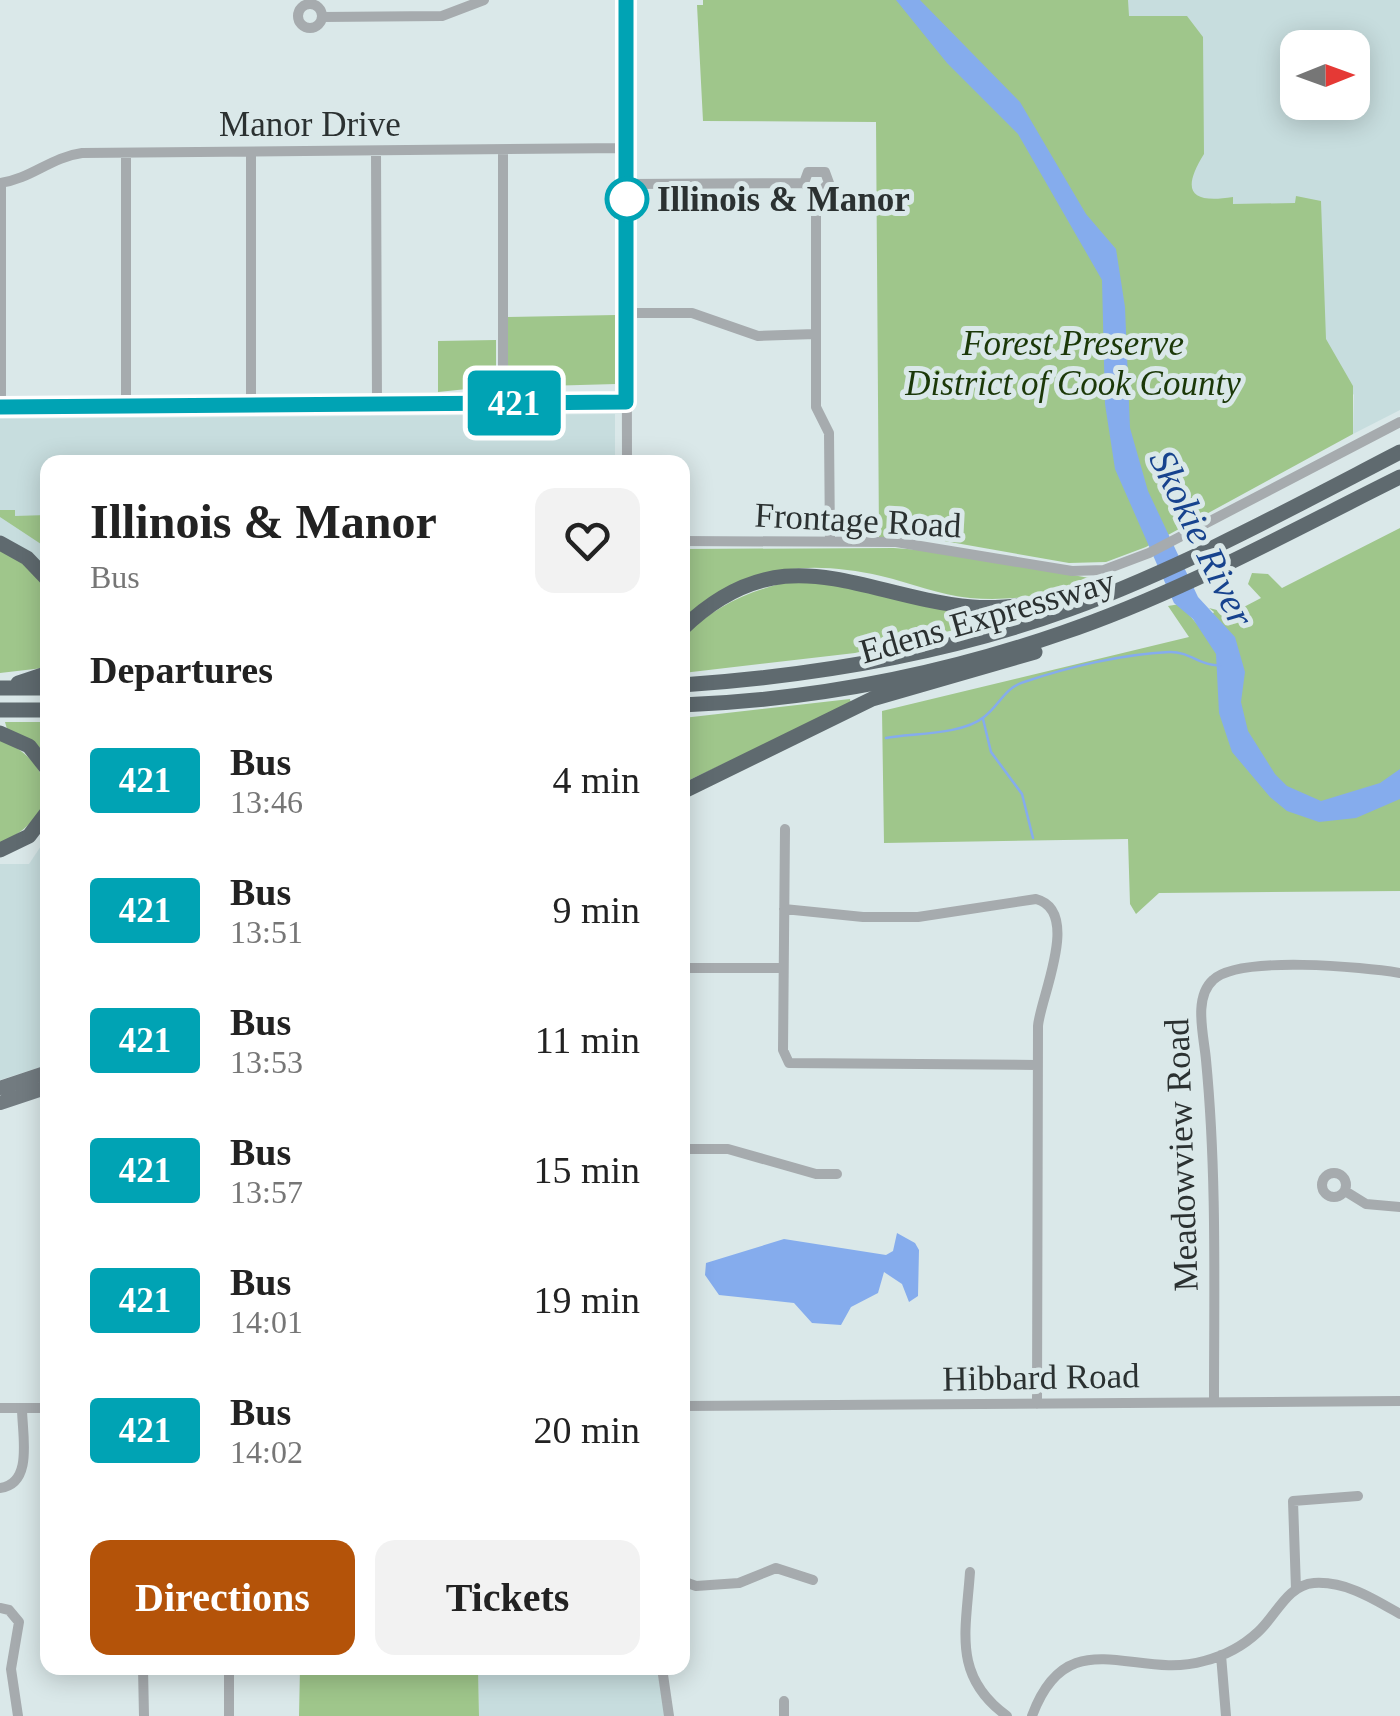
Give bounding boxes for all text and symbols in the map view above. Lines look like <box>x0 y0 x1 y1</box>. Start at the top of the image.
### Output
north arrow <box>1280 30 1370 120</box>
map controls <box>1280 30 1370 120</box>
street label: Manor Drive <box>219 105 401 144</box>
marker: Illinois & Manor <box>606 178 648 220</box>
place label: Illinois & Manor <box>657 180 910 219</box>
park label: Forest Preserve District of Cook County <box>904 324 1241 403</box>
line badge: 421 <box>456 370 572 436</box>
text: 421 <box>488 384 540 423</box>
water label: Skokie River <box>1141 443 1263 633</box>
button: heart <box>535 488 640 593</box>
text: Illinois & Manor <box>90 495 437 548</box>
street label: Frontage Road <box>754 496 963 545</box>
text: Bus <box>90 559 140 595</box>
street label: Edens Expressway <box>855 561 1120 672</box>
text: Departures <box>90 649 273 691</box>
text: Bus <box>230 741 291 783</box>
text: 4 min <box>552 759 640 801</box>
text: 421 <box>119 761 171 800</box>
text: 13:46 <box>230 784 303 820</box>
text: Bus <box>230 871 291 913</box>
text: 9 min <box>552 889 640 931</box>
text: 421 <box>119 891 171 930</box>
text: 13:51 <box>230 914 303 950</box>
text: Bus <box>230 1001 291 1043</box>
street label: Meadowview Road <box>1157 1017 1206 1292</box>
text: 11 min <box>535 1019 640 1061</box>
text: 421 <box>119 1021 171 1060</box>
text: 13:53 <box>230 1044 303 1080</box>
text: Bus <box>230 1131 291 1173</box>
text: 15 min <box>533 1149 640 1191</box>
text: 421 <box>119 1151 171 1190</box>
text: 13:57 <box>230 1174 303 1210</box>
text: Bus <box>230 1261 291 1303</box>
text: 19 min <box>533 1279 640 1321</box>
text: 421 <box>119 1281 171 1320</box>
text: 14:01 <box>230 1304 303 1340</box>
street label: Hibbard Road <box>942 1356 1140 1399</box>
text: Bus <box>230 1391 291 1433</box>
text: 20 min <box>533 1409 640 1451</box>
text: 421 <box>119 1411 171 1450</box>
text: 14:02 <box>230 1434 303 1470</box>
button: Directions <box>90 1540 355 1655</box>
button: Tickets <box>375 1540 640 1655</box>

